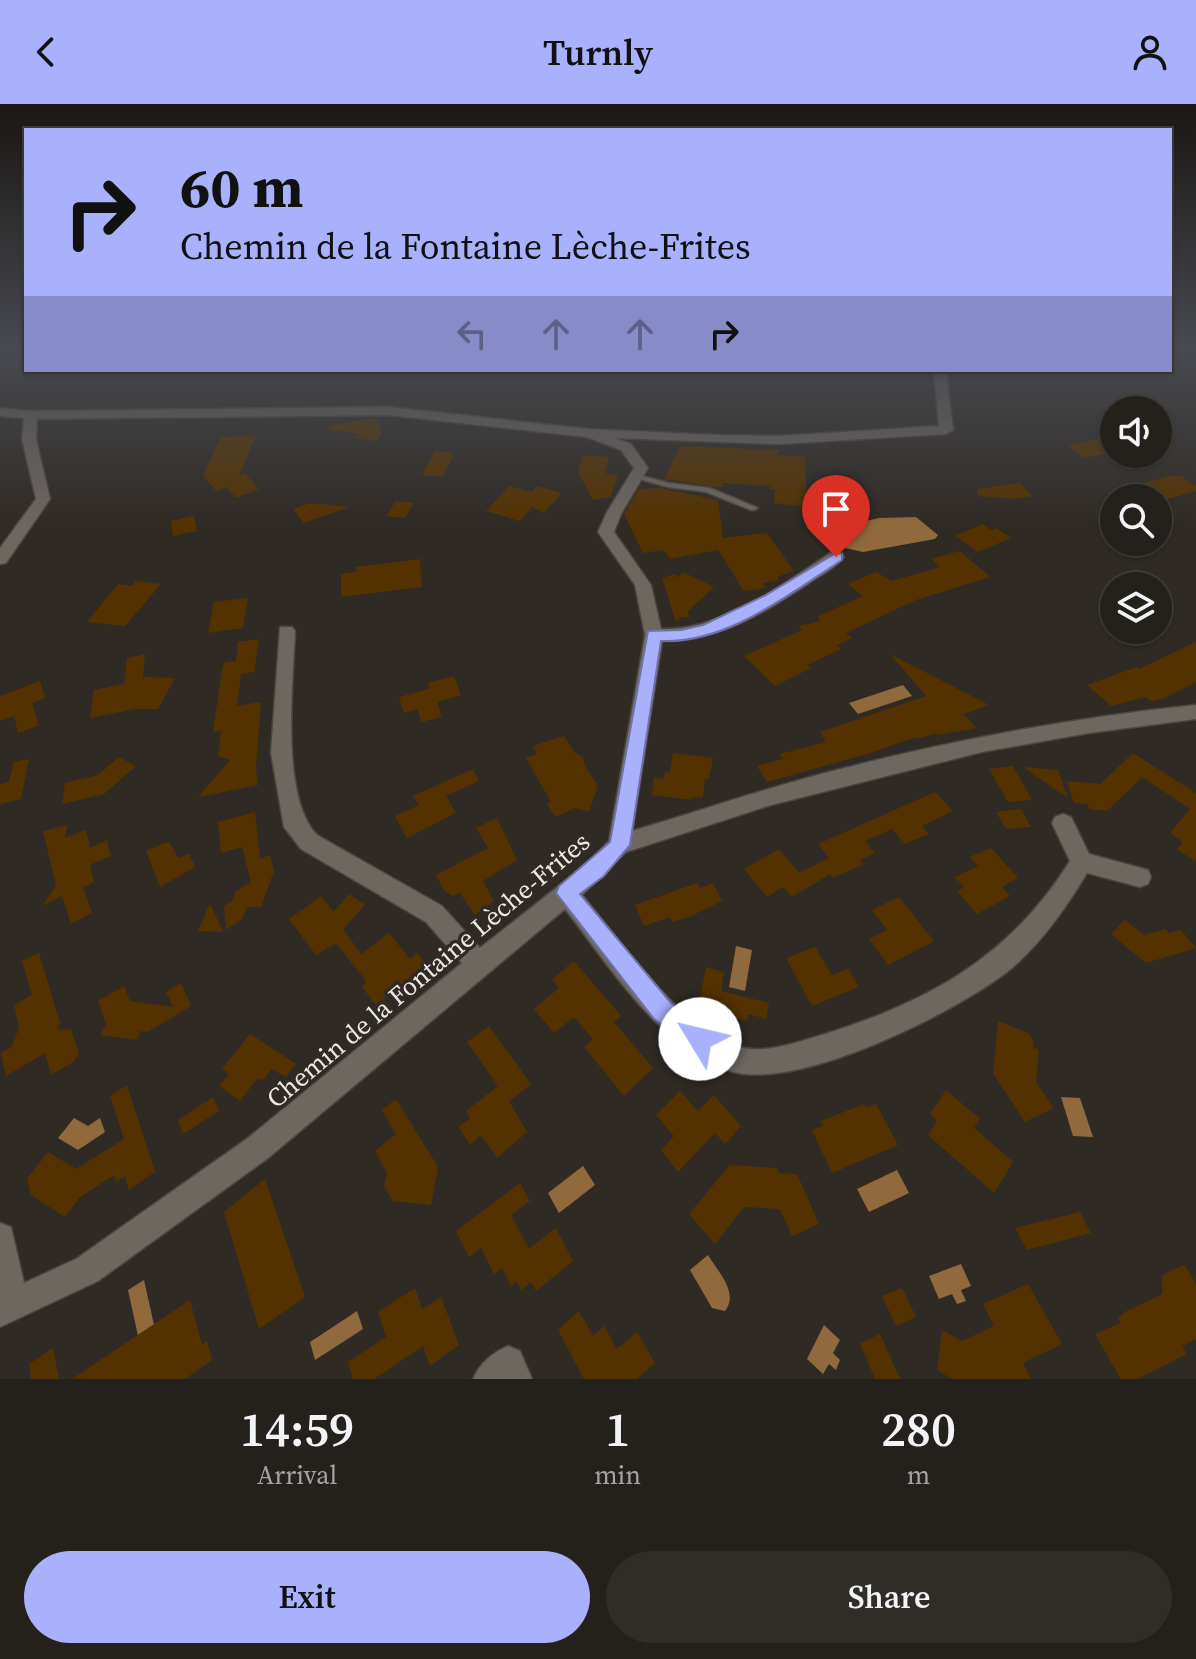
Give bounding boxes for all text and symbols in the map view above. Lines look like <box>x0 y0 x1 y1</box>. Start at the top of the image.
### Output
text: Turnly <box>543 28 653 77</box>
icon: back <box>24 30 68 74</box>
icon: person <box>1128 30 1172 74</box>
text: 60 m <box>180 149 303 226</box>
icon: right <box>48 160 152 264</box>
text: Chemin de la Fontaine Lèche-Frites <box>180 222 751 271</box>
icon: left <box>450 312 494 356</box>
icon: ahead <box>534 312 578 356</box>
icon: ahead <box>618 312 662 356</box>
icon: right <box>702 312 746 356</box>
map controls <box>1100 396 1172 644</box>
button: sound <box>1100 396 1172 468</box>
pin <box>802 475 870 557</box>
button: search <box>1100 484 1172 556</box>
icon: arrive <box>814 487 858 531</box>
button: layers <box>1100 572 1172 644</box>
street label: Chemin de la Fontaine Lèche-Frites <box>259 824 597 1116</box>
position arrow <box>658 997 742 1081</box>
text: 14:59 <box>240 1396 354 1462</box>
text: 1 <box>605 1396 630 1462</box>
text: 280 <box>881 1396 956 1462</box>
text: Arrival <box>257 1457 337 1493</box>
text: min <box>594 1457 641 1493</box>
text: m <box>907 1457 930 1493</box>
button: Exit <box>24 1551 590 1643</box>
button: Share <box>606 1551 1172 1643</box>

